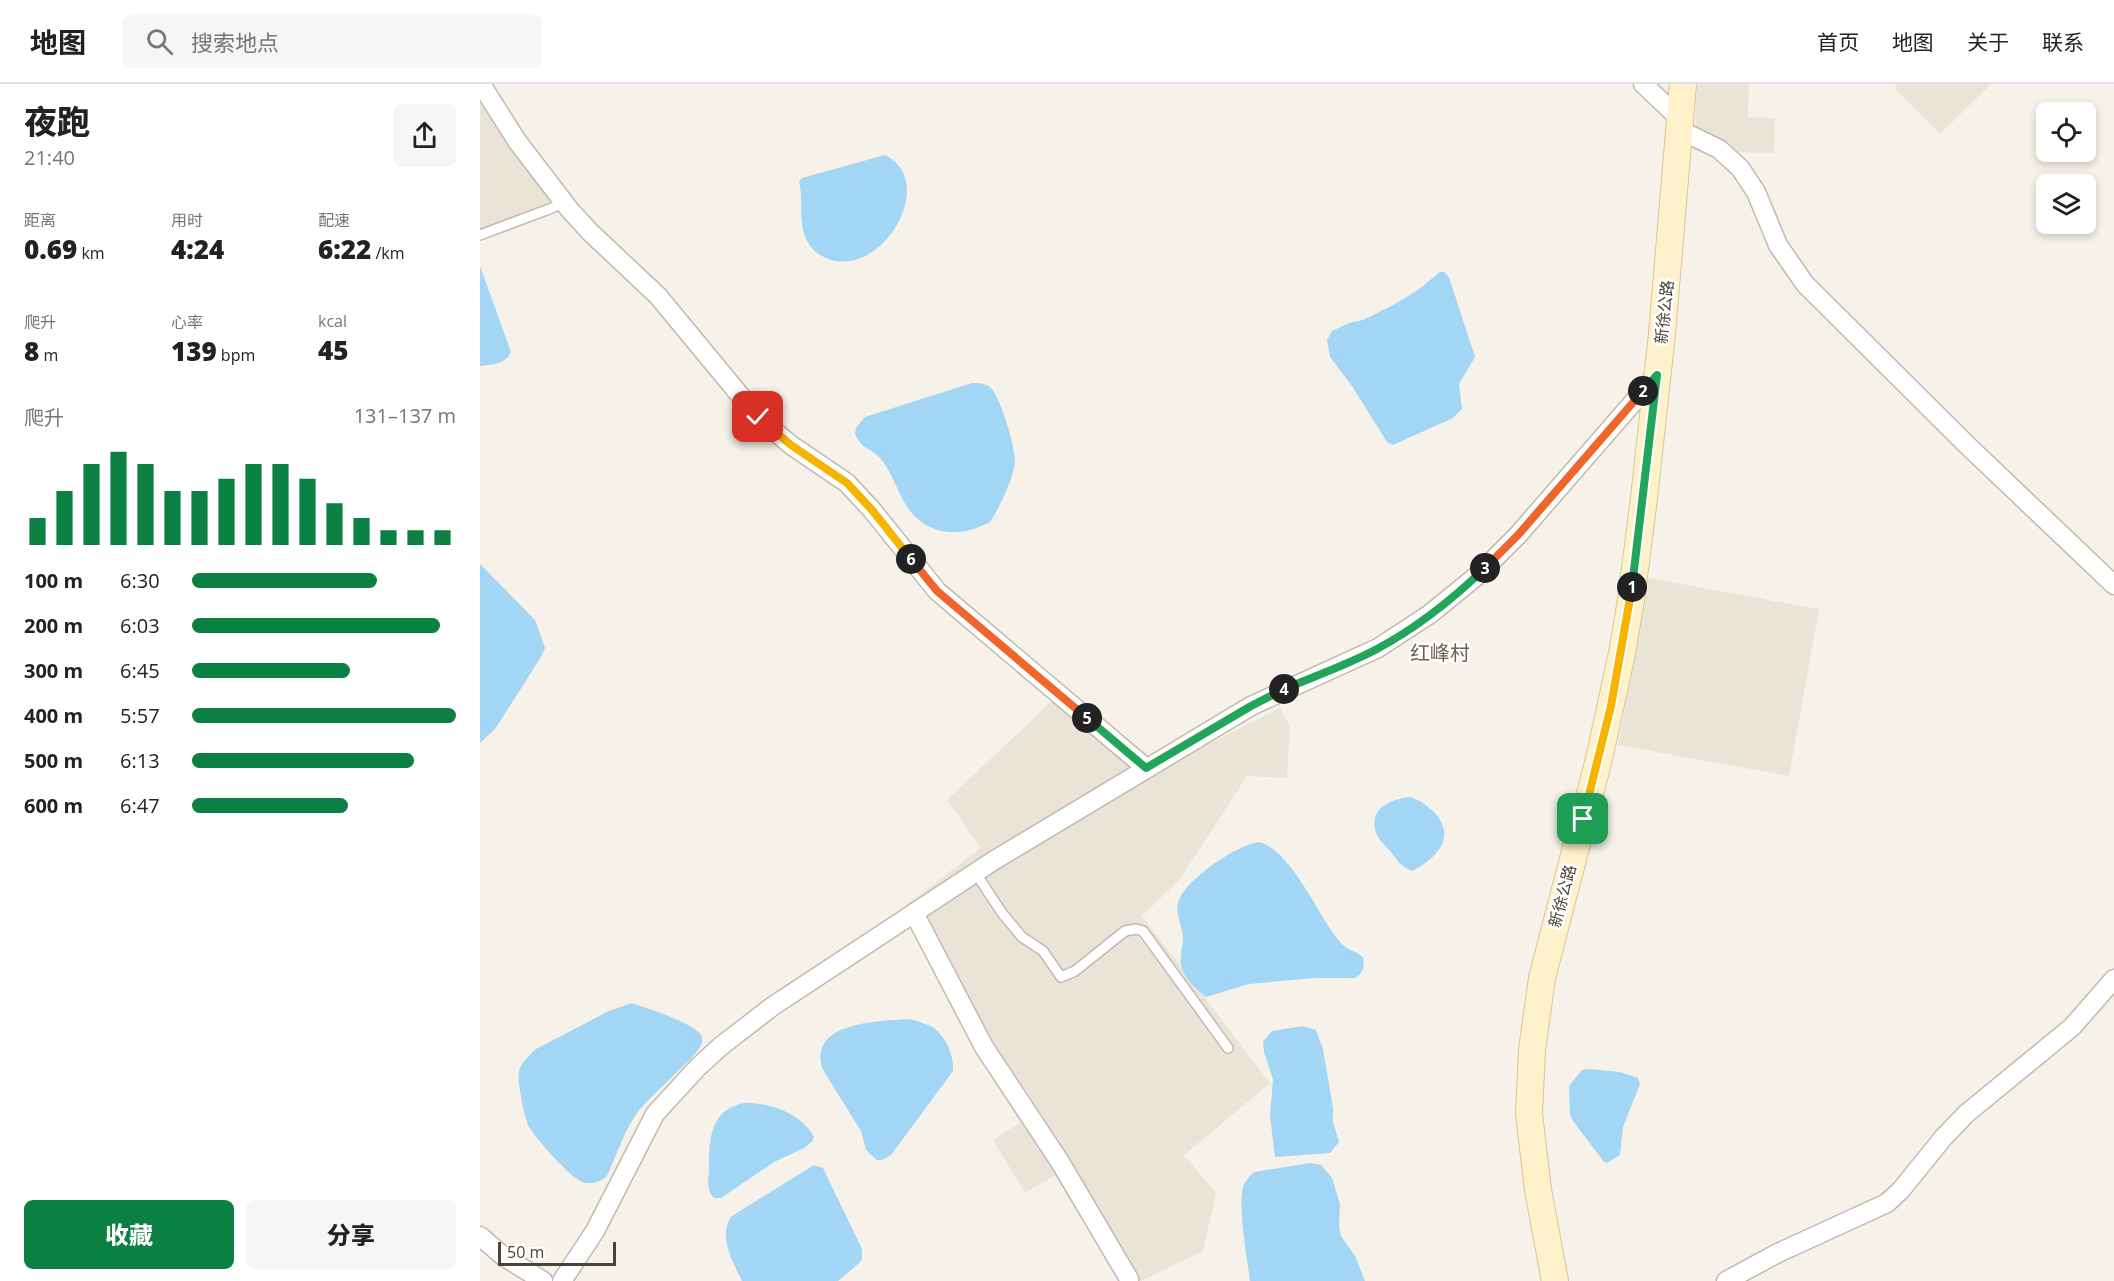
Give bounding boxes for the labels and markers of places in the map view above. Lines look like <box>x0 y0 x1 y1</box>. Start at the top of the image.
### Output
pin: 2 <box>1628 376 1658 406</box>
pin <box>732 391 783 442</box>
pin: 6 <box>896 544 926 574</box>
pin: 3 <box>1470 553 1500 583</box>
pin: 1 <box>1617 572 1647 602</box>
pin: 4 <box>1269 674 1299 704</box>
pin: 5 <box>1072 703 1102 733</box>
pin <box>1557 793 1608 844</box>

